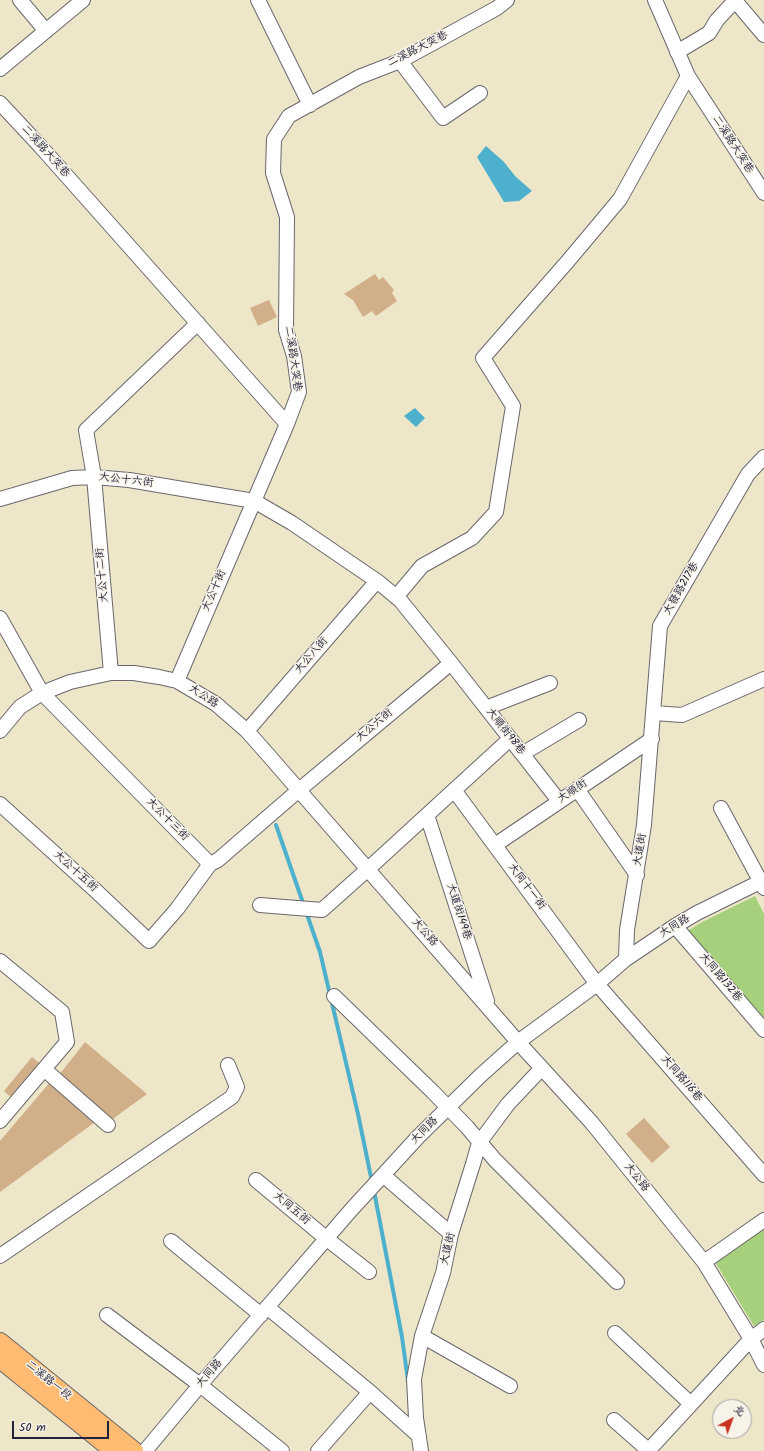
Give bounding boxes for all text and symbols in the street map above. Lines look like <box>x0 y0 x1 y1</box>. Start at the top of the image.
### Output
street label: 二溪路大突巷 <box>386 29 450 71</box>
street label: 二溪路大突巷 <box>708 114 756 176</box>
street label: 二溪路大突巷 <box>18 123 72 181</box>
street label: 二溪路大突巷 <box>281 325 303 393</box>
street label: 大公十六街 <box>98 471 154 491</box>
street label: 大公十二街 <box>94 547 112 603</box>
street label: 大發路217巷 <box>662 560 702 618</box>
street label: 大公十街 <box>200 568 230 614</box>
street label: 大公八街 <box>293 635 331 677</box>
street label: 大公路 <box>186 682 220 712</box>
street label: 大順街98巷 <box>483 706 527 758</box>
street label: 大公六街 <box>354 707 396 745</box>
street label: 大順街 <box>556 777 590 807</box>
street label: 大公十三街 <box>143 796 191 844</box>
street label: 大道街 <box>632 833 650 867</box>
street label: 大公十五街 <box>50 849 100 895</box>
street label: 大同十一街 <box>504 861 548 913</box>
street label: 大道街149巷 <box>443 882 473 942</box>
street label: 大同路 <box>658 913 692 941</box>
street label: 大公路 <box>408 916 440 950</box>
street label: 大同路132巷 <box>696 951 744 1005</box>
street label: 大同路116巷 <box>657 1053 705 1105</box>
street label: 大同路 <box>409 1115 441 1147</box>
street label: 大公路 <box>620 1161 652 1195</box>
street label: 大同五街 <box>270 1190 312 1228</box>
street label: 大道街 <box>439 1231 459 1267</box>
street label: 大同路 <box>194 1357 226 1391</box>
street label: 二溪路一段 <box>22 1359 74 1403</box>
north arrow <box>712 1399 752 1439</box>
text: 北 <box>729 1400 749 1421</box>
scale bar <box>14 1413 111 1439</box>
text: 50 m <box>19 1418 46 1437</box>

